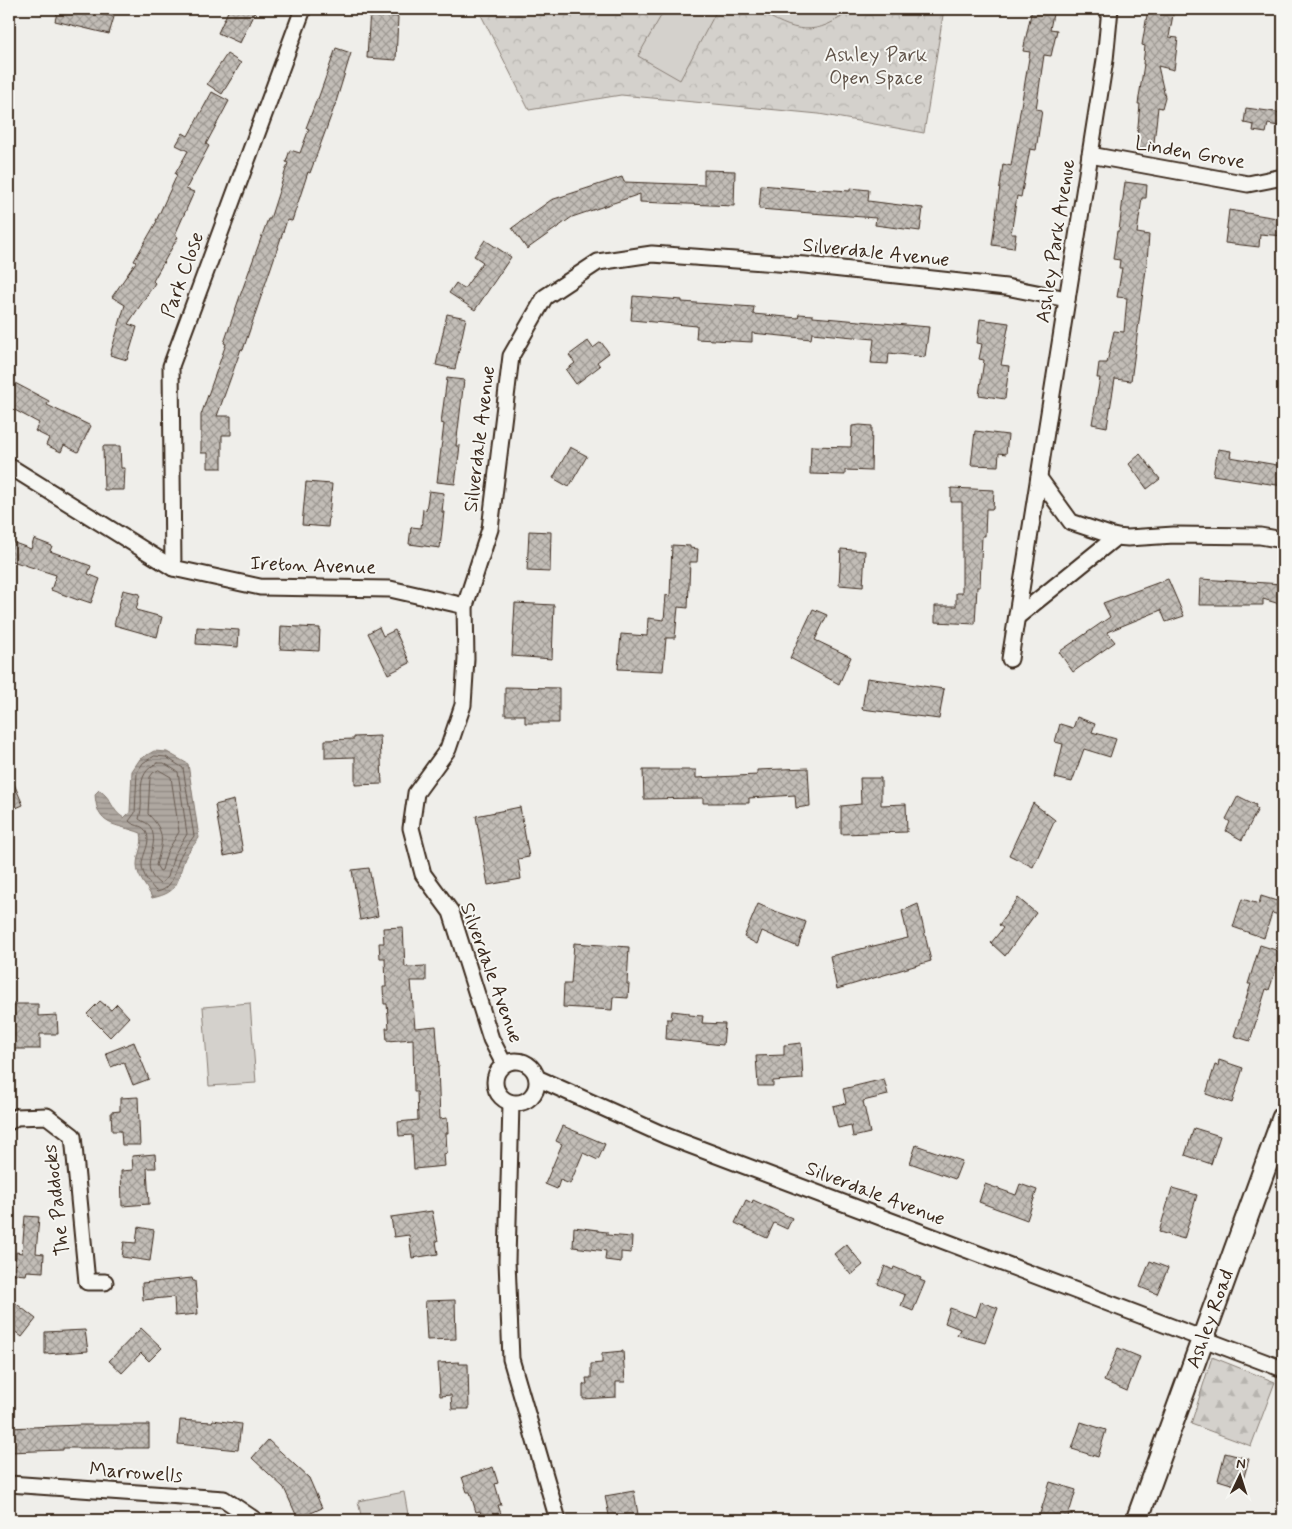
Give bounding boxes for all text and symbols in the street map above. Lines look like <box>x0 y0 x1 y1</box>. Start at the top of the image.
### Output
park label: Ashley Park Open Space <box>825 42 927 92</box>
street label: Linden Grove <box>1133 130 1247 176</box>
street label: Ashley Park Avenue <box>1030 157 1082 325</box>
street label: Park Close <box>155 228 211 322</box>
street label: Silverdale Avenue <box>801 232 951 274</box>
street label: Silverdale Avenue <box>458 364 502 514</box>
street label: Ireton Avenue <box>250 550 377 582</box>
street label: Silverdale Avenue <box>453 899 529 1047</box>
street label: The Paddocks <box>37 1143 77 1257</box>
street label: Silverdale Avenue <box>801 1155 949 1233</box>
street label: Ashley Road <box>1180 1266 1240 1372</box>
north arrow <box>1214 1452 1264 1502</box>
text: N <box>1236 1455 1246 1473</box>
street label: Marrowells <box>88 1456 184 1490</box>

